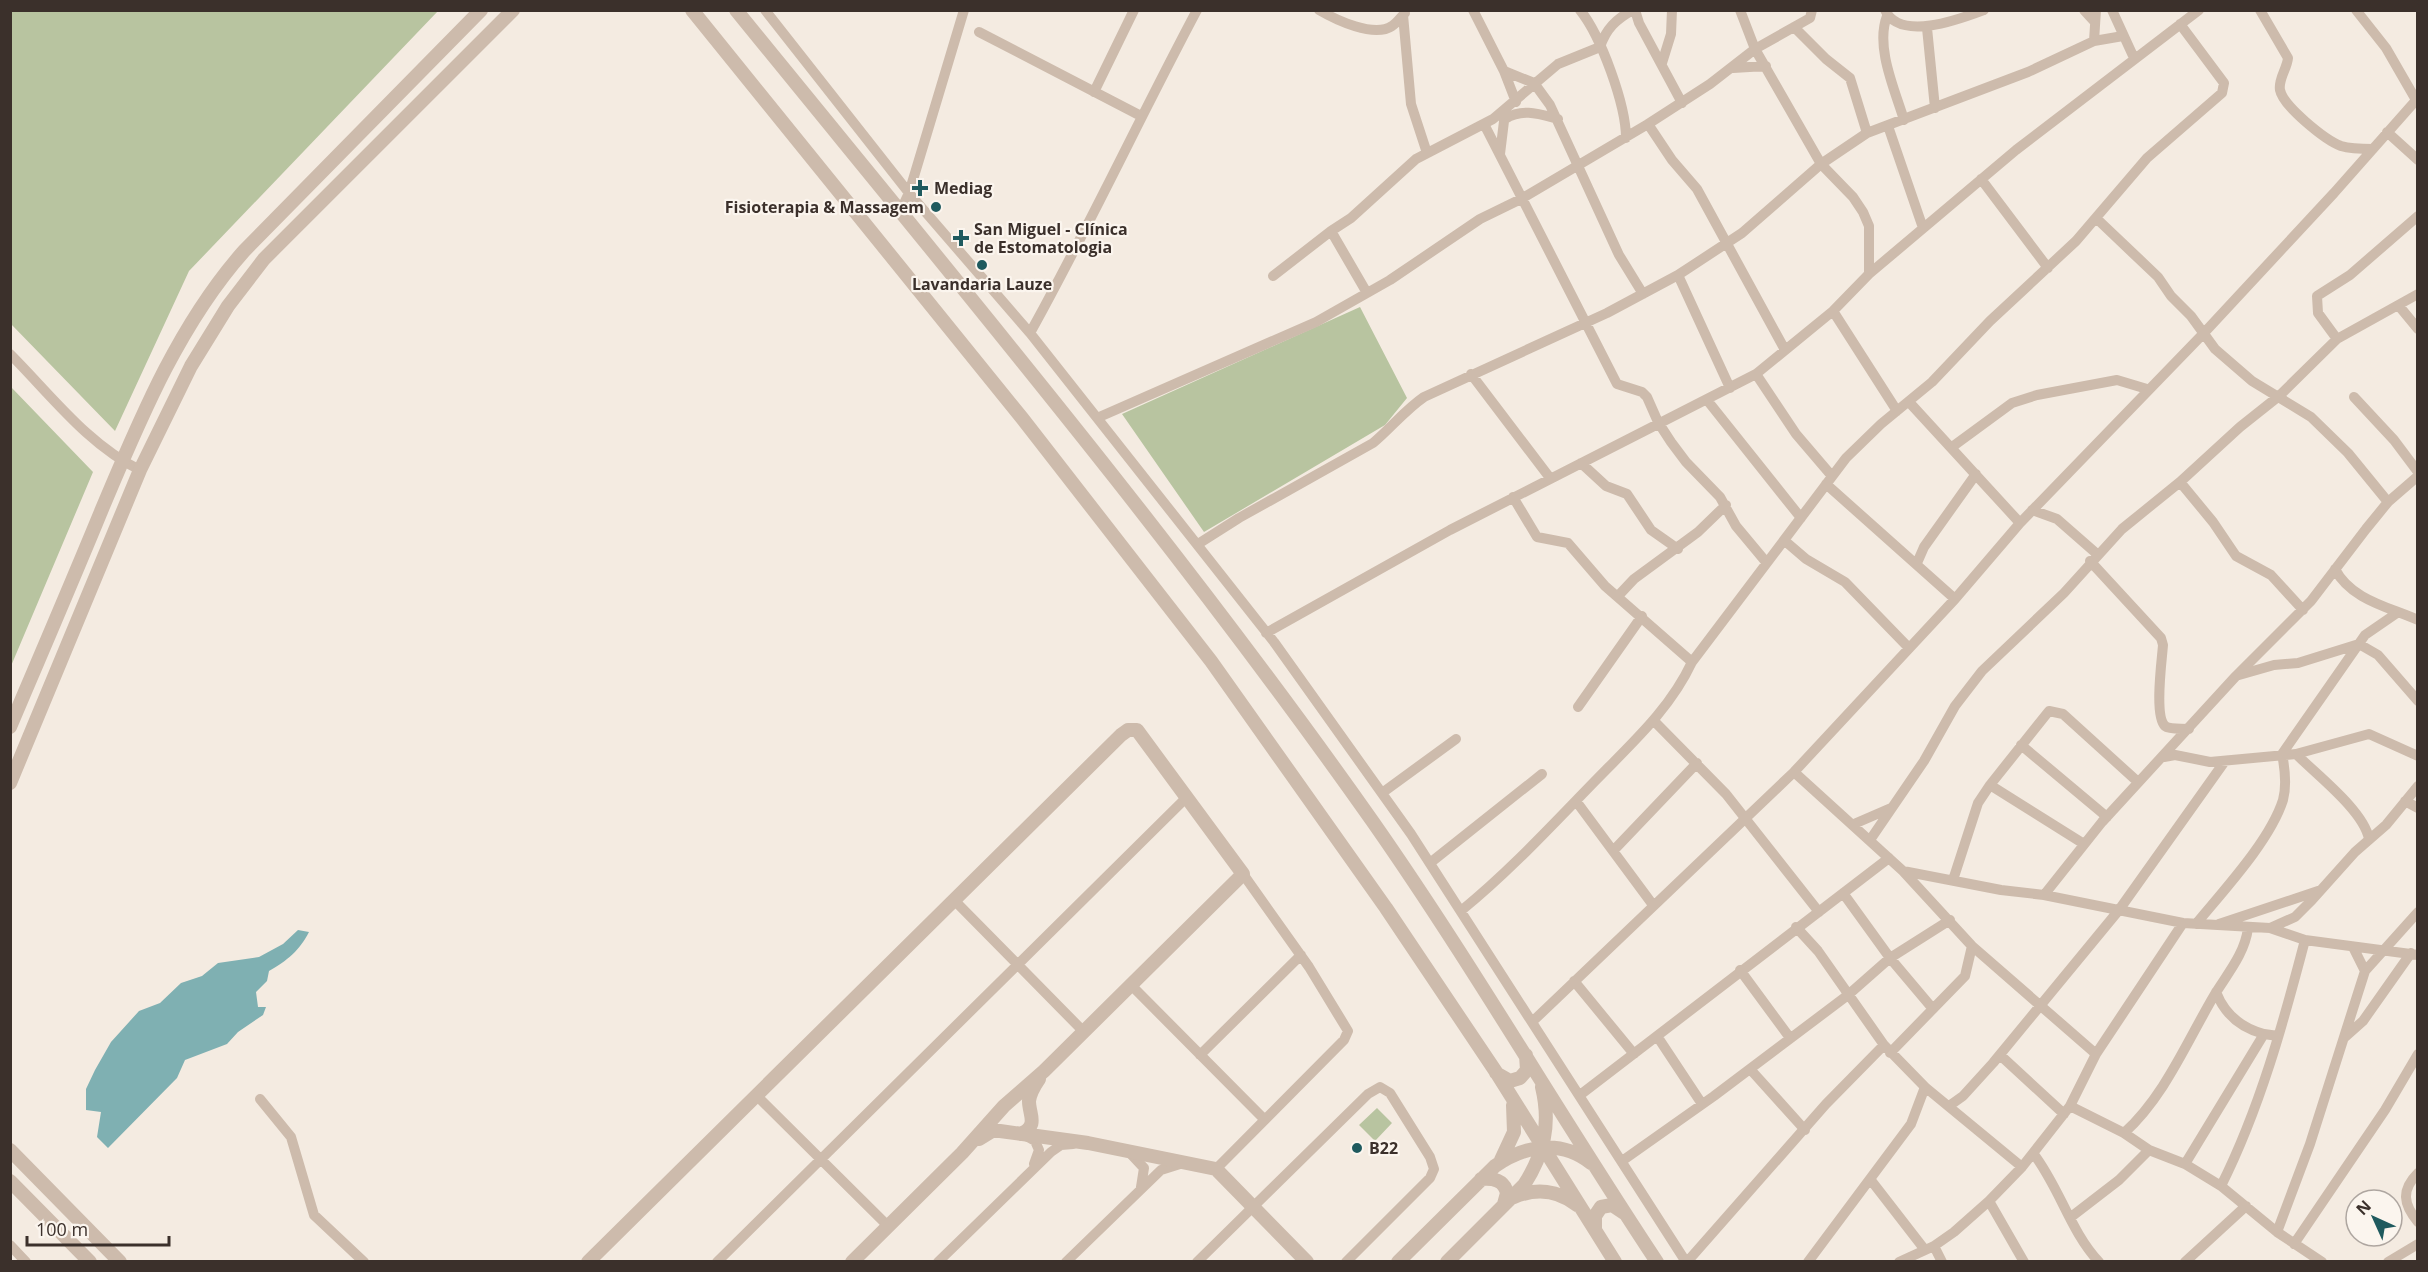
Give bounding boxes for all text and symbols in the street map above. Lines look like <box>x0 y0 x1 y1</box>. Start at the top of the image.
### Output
place label: Mediag <box>934 177 992 199</box>
marker: Mediag <box>911 179 929 197</box>
place label: Fisioterapia & Massagem <box>725 196 924 218</box>
marker: Fisioterapia & Massagem <box>929 200 943 214</box>
place label: San Miguel - Clínica de Estomatologia <box>974 218 1128 258</box>
marker: San Miguel - Clínica de Estomatologia <box>952 229 970 247</box>
marker: Lavandaria Lauze <box>975 258 989 272</box>
place label: Lavandaria Lauze <box>912 273 1052 295</box>
place label: B22 <box>1369 1137 1398 1159</box>
marker: B22 <box>1350 1141 1364 1155</box>
north arrow <box>2344 1188 2404 1248</box>
text: N <box>2351 1195 2376 1220</box>
scale bar <box>27 1209 170 1247</box>
text: 100 m <box>36 1217 88 1241</box>

